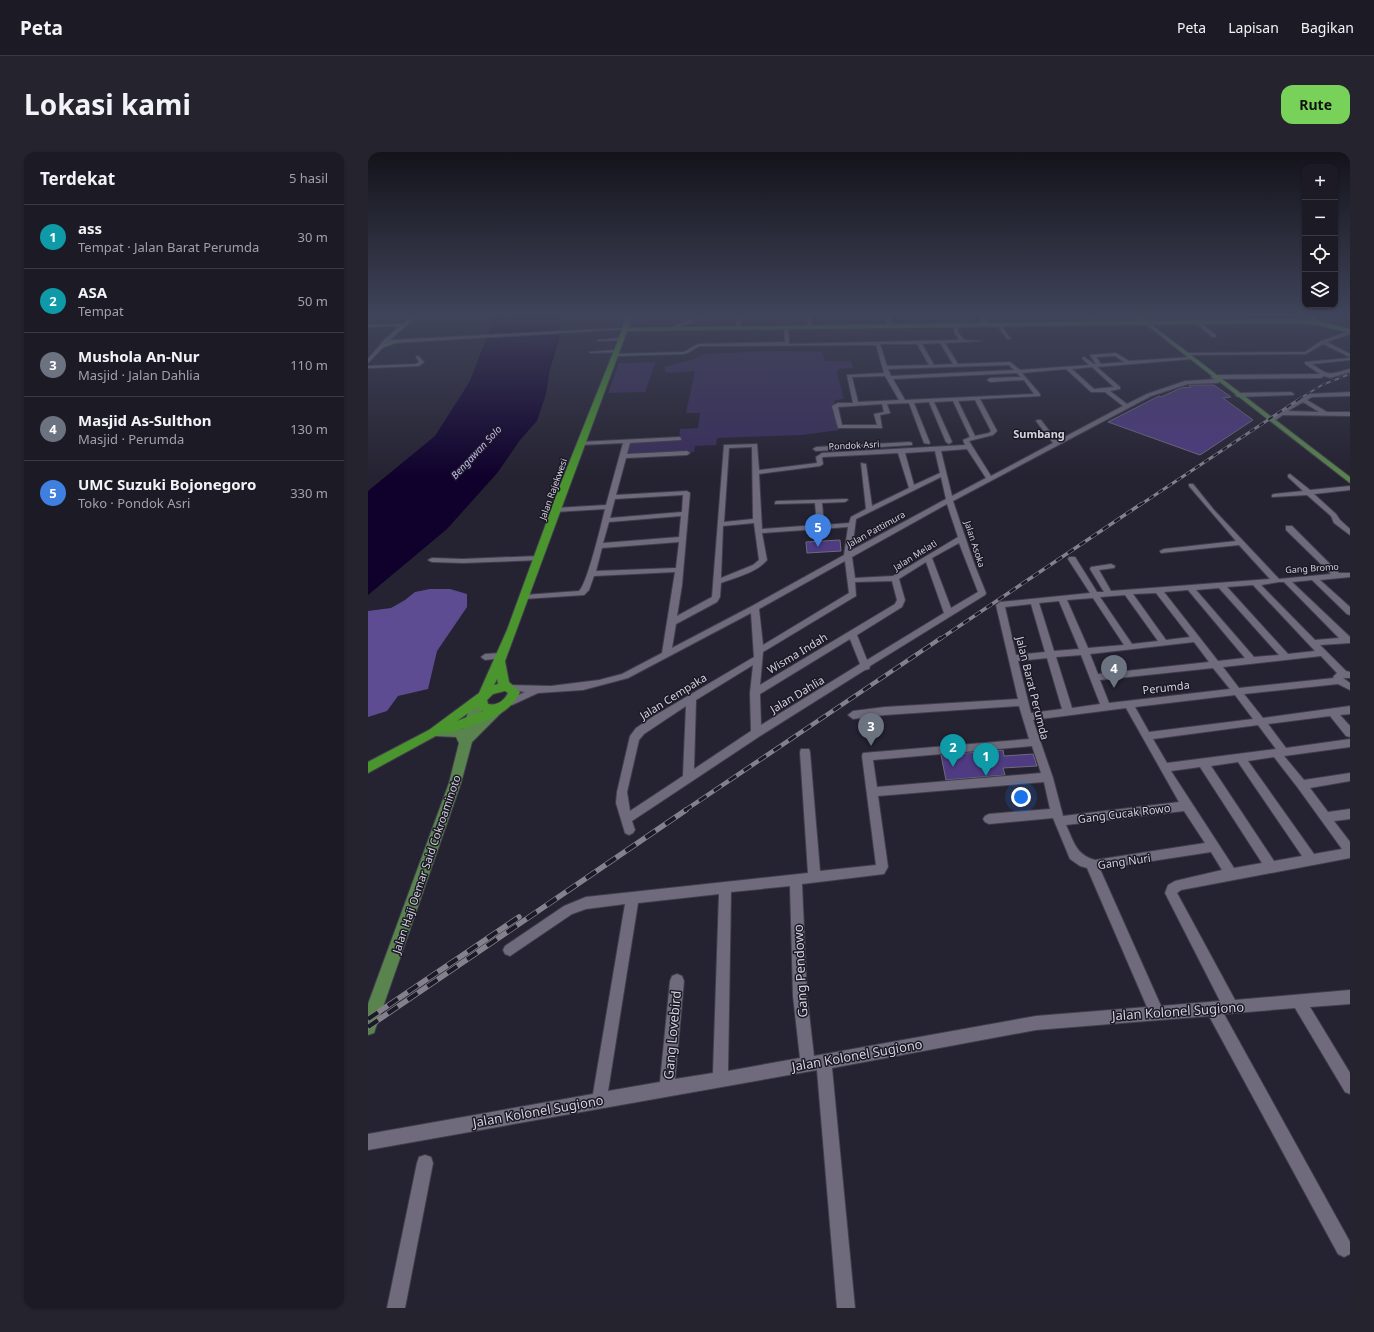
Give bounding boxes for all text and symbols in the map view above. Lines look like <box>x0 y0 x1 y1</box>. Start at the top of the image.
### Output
text: Peta <box>20 15 63 41</box>
text: Peta <box>1177 18 1206 37</box>
text: Lapisan <box>1228 18 1279 37</box>
text: Bagikan <box>1301 18 1354 37</box>
text: Lokasi kami <box>24 85 191 123</box>
button: Rute <box>1281 85 1350 124</box>
map controls <box>1302 164 1338 308</box>
button: + <box>1302 164 1338 200</box>
text: Terdekat <box>40 167 115 190</box>
text: 5 hasil <box>289 169 328 187</box>
button: − <box>1302 200 1338 236</box>
text: ass <box>78 218 102 238</box>
text: 1 <box>49 228 57 246</box>
text: 30 m <box>298 228 328 246</box>
button: locate <box>1302 236 1338 272</box>
text: Tempat · Jalan Barat Perumda <box>78 238 259 256</box>
button: layers <box>1302 272 1338 308</box>
text: ASA <box>78 282 107 302</box>
text: 2 <box>49 292 57 310</box>
text: 50 m <box>298 292 328 310</box>
text: Tempat <box>78 302 124 320</box>
text: Mushola An-Nur <box>78 346 200 366</box>
text: 3 <box>49 356 57 374</box>
text: 110 m <box>290 356 328 374</box>
text: Masjid · Jalan Dahlia <box>78 366 200 384</box>
text: Masjid As-Sulthon <box>78 410 212 430</box>
text: 4 <box>49 420 57 438</box>
text: 130 m <box>290 420 328 438</box>
water label: Bengawan Solo <box>448 422 505 482</box>
district label: Sumbang <box>1013 426 1065 441</box>
text: Masjid · Perumda <box>78 430 184 448</box>
street label: Pondok Asri <box>828 437 880 453</box>
street label: Jalan Rajekwesi <box>536 457 570 522</box>
text: UMC Suzuki Bojonegoro <box>78 474 256 494</box>
text: 5 <box>49 484 57 502</box>
text: 330 m <box>290 484 328 502</box>
text: Toko · Pondok Asri <box>78 494 190 512</box>
street label: Jalan Pattimura <box>844 508 907 551</box>
pin: 5 <box>805 514 831 547</box>
street label: Jalan Asoka <box>961 518 989 569</box>
street label: Jalan Melati <box>890 537 939 574</box>
street label: Gang Bromo <box>1285 560 1339 576</box>
street label: Wisma Indah <box>764 629 830 677</box>
street label: Jalan Barat Perumda <box>1013 634 1053 741</box>
pin: 4 <box>1101 655 1127 688</box>
street label: Jalan Cempaka <box>636 669 709 723</box>
street label: Jalan Dahlia <box>766 672 827 717</box>
street label: Perumda <box>1142 677 1190 697</box>
pin: 3 <box>858 713 884 746</box>
pin: 2 <box>940 734 966 767</box>
pin: 1 <box>973 743 999 776</box>
street label: Jalan Haji Oemar Said Cokroaminoto <box>388 772 464 956</box>
your location <box>1011 787 1031 807</box>
street label: Gang Cucak Rowo <box>1077 800 1171 826</box>
street label: Gang Nuri <box>1097 850 1151 872</box>
street label: Gang Pendowo <box>789 924 811 1018</box>
street label: Gang Lovebird <box>659 990 685 1080</box>
street label: Jalan Kolonel Sugiono <box>1109 997 1245 1025</box>
street label: Jalan Kolonel Sugiono <box>788 1035 924 1076</box>
street label: Jalan Kolonel Sugiono <box>469 1091 605 1132</box>

